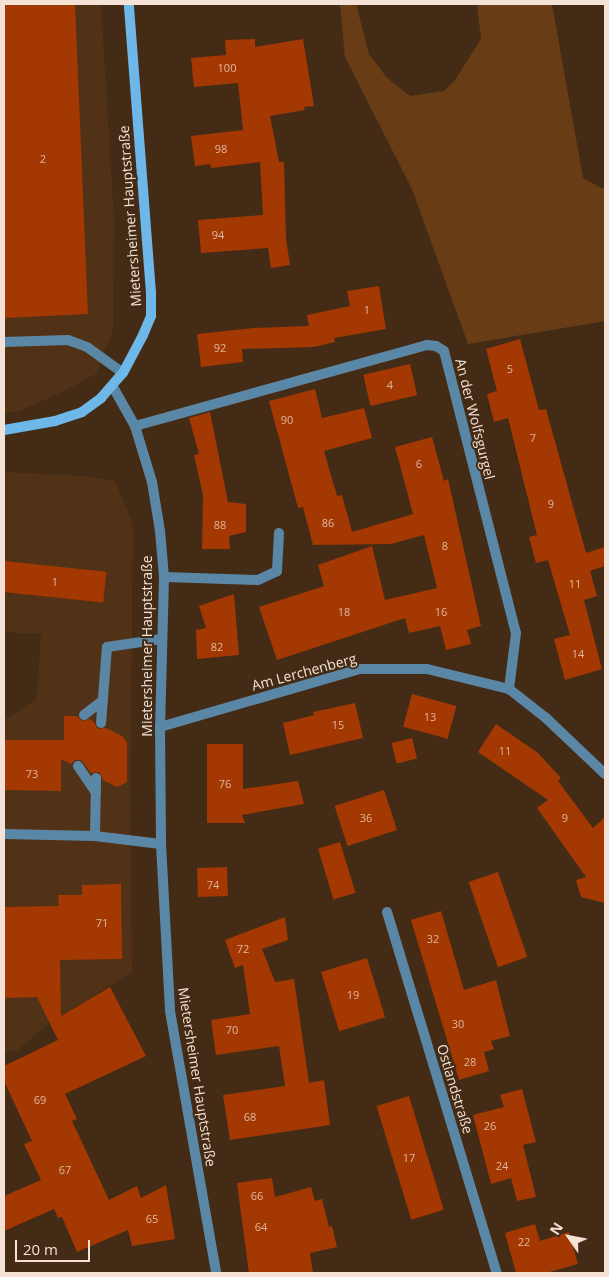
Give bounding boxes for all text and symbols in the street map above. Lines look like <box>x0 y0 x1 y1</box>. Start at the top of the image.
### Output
house number: 100 <box>218 61 236 75</box>
street label: Mietersheimer Hauptstraße <box>115 125 145 307</box>
house number: 98 <box>215 142 227 156</box>
house number: 2 <box>40 152 46 166</box>
house number: 94 <box>212 228 224 242</box>
house number: 1 <box>364 303 370 317</box>
house number: 92 <box>214 341 226 355</box>
street label: An der Wolfsgurgel <box>452 357 498 481</box>
house number: 5 <box>507 362 513 376</box>
house number: 4 <box>387 378 393 392</box>
house number: 90 <box>281 413 293 427</box>
house number: 7 <box>530 431 536 445</box>
house number: 6 <box>416 457 422 471</box>
house number: 9 <box>548 497 554 511</box>
house number: 86 <box>322 516 334 530</box>
house number: 88 <box>214 518 226 532</box>
house number: 8 <box>442 539 448 553</box>
street label: Mietersheimer Hauptstraße <box>139 555 155 737</box>
house number: 1 <box>52 575 58 589</box>
house number: 11 <box>569 577 581 591</box>
house number: 18 <box>338 605 350 619</box>
house number: 16 <box>435 605 447 619</box>
house number: 82 <box>211 640 223 654</box>
house number: 14 <box>572 647 584 661</box>
street label: Am Lerchenberg <box>250 650 358 694</box>
house number: 13 <box>424 710 436 724</box>
house number: 15 <box>332 718 344 732</box>
house number: 11 <box>499 744 511 758</box>
house number: 73 <box>26 767 38 781</box>
house number: 76 <box>219 777 231 791</box>
house number: 36 <box>360 811 372 825</box>
house number: 9 <box>562 811 568 825</box>
house number: 74 <box>207 878 219 892</box>
house number: 71 <box>96 916 108 930</box>
house number: 32 <box>427 932 439 946</box>
house number: 72 <box>237 942 249 956</box>
street label: Mietersheimer Hauptstraße <box>175 986 219 1168</box>
house number: 19 <box>347 988 359 1002</box>
house number: 30 <box>452 1017 464 1031</box>
house number: 70 <box>226 1023 238 1037</box>
street label: Ostlandstraße <box>433 1042 477 1136</box>
house number: 28 <box>464 1055 476 1069</box>
house number: 69 <box>34 1093 46 1107</box>
house number: 68 <box>244 1110 256 1124</box>
house number: 26 <box>484 1119 496 1133</box>
house number: 17 <box>403 1151 415 1165</box>
house number: 24 <box>496 1159 508 1173</box>
house number: 67 <box>59 1163 71 1177</box>
house number: 66 <box>251 1189 263 1203</box>
house number: 65 <box>146 1212 158 1226</box>
north arrow <box>544 1212 594 1262</box>
text: N <box>545 1219 567 1239</box>
house number: 64 <box>255 1220 267 1234</box>
scale bar <box>18 1230 92 1262</box>
house number: 22 <box>518 1235 530 1249</box>
text: 20 m <box>23 1239 58 1259</box>

